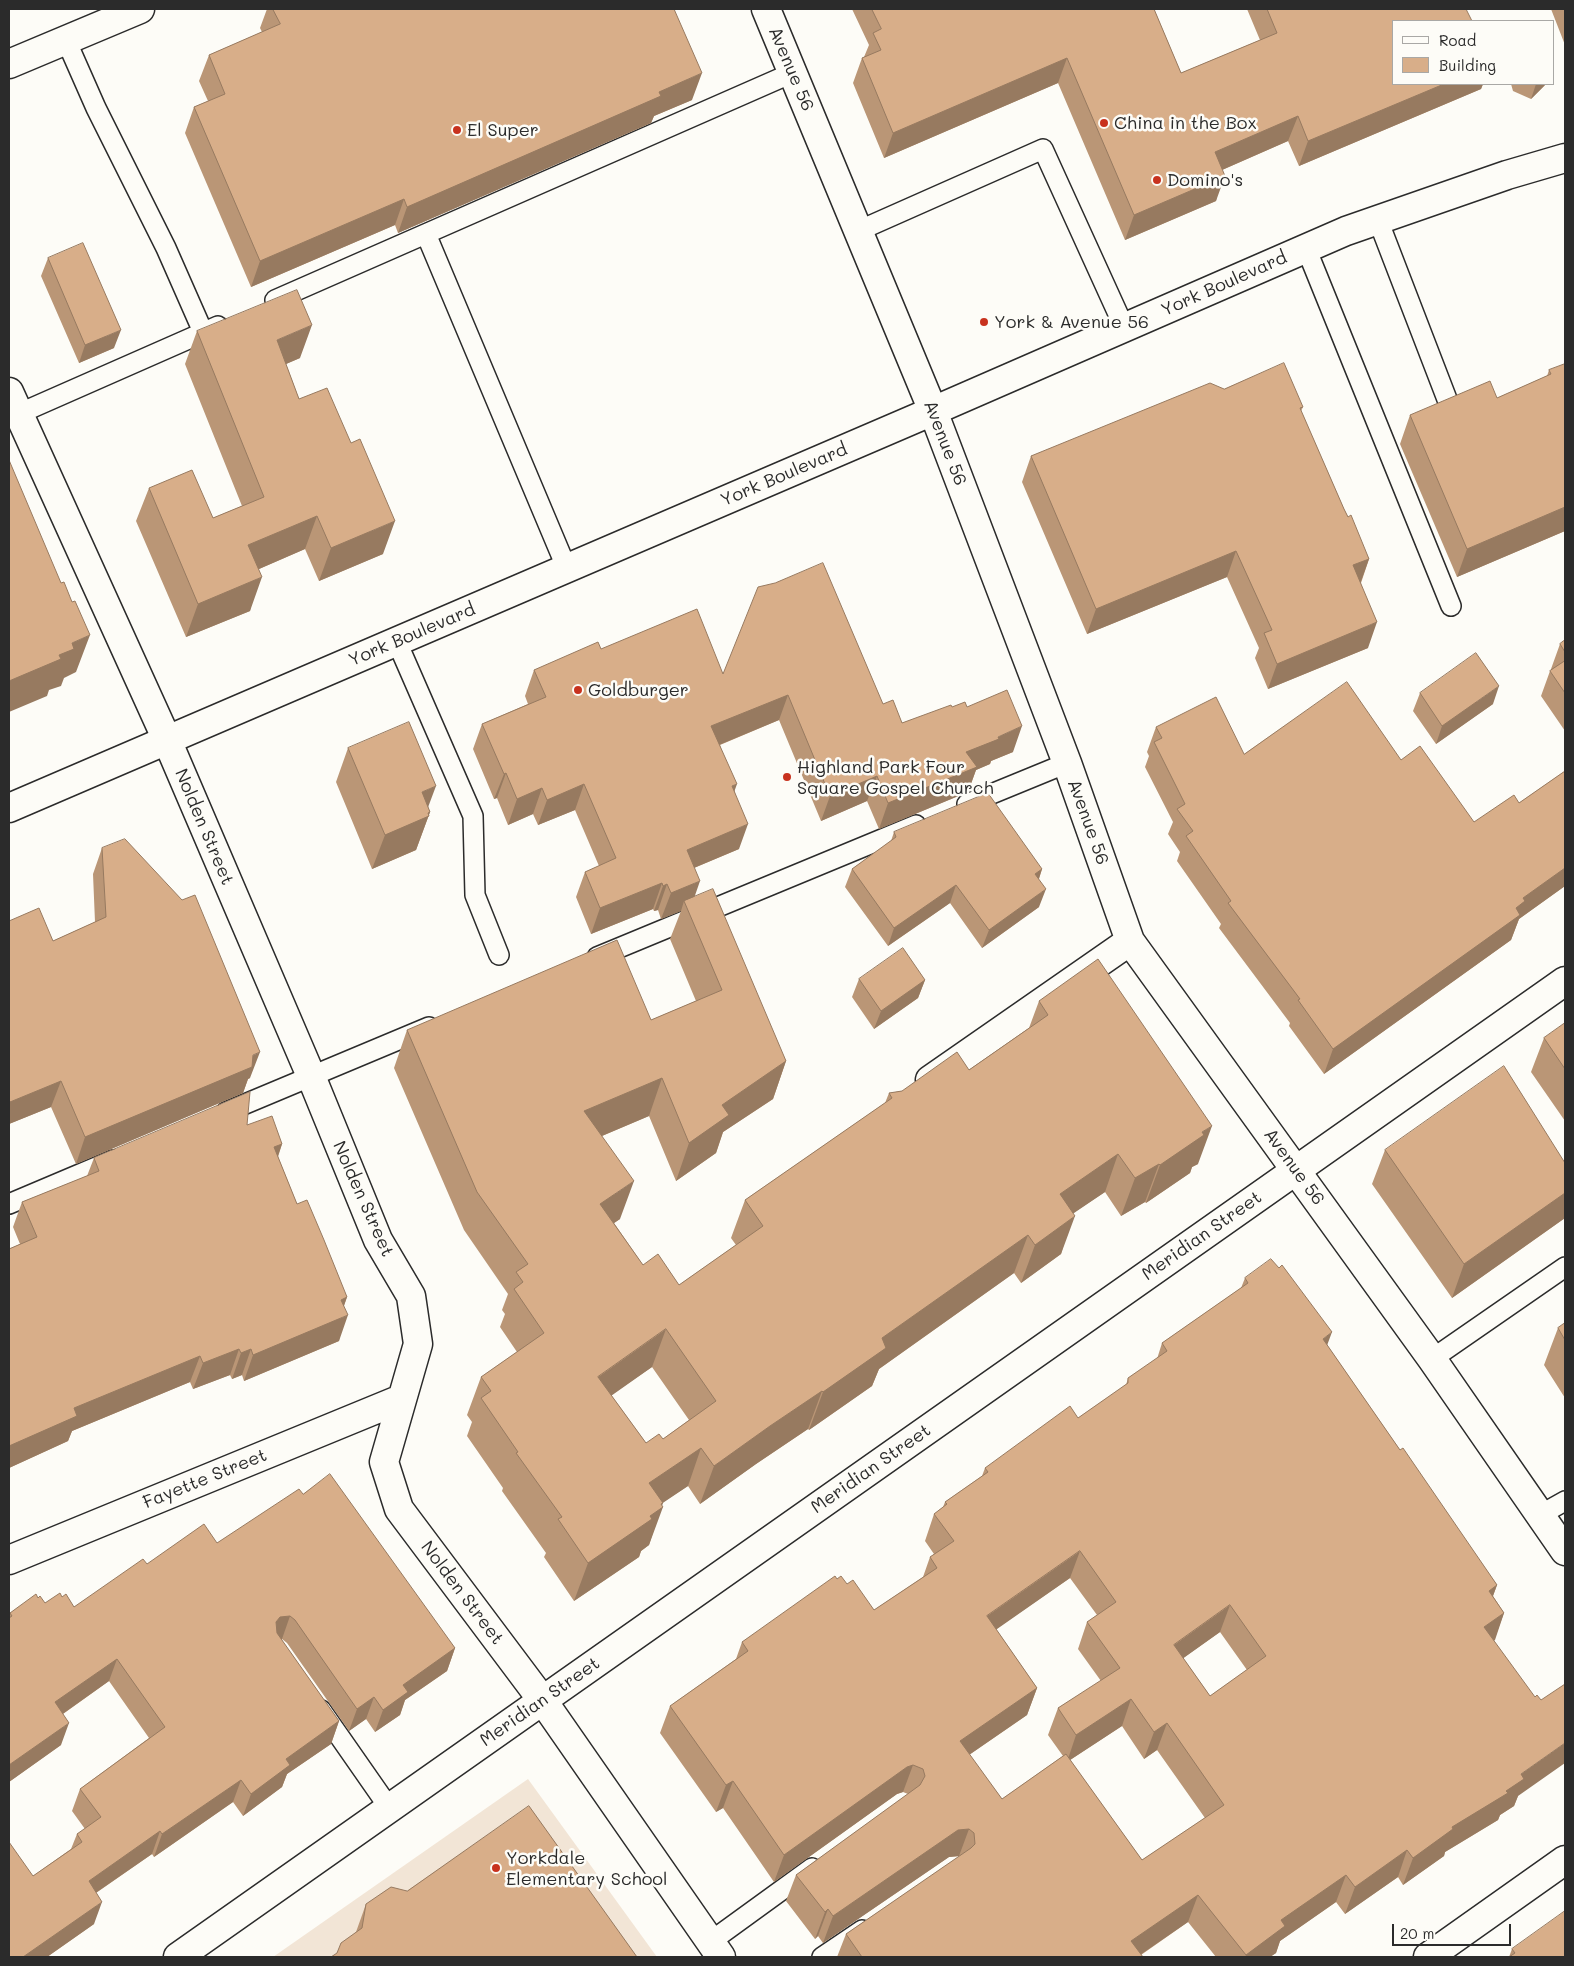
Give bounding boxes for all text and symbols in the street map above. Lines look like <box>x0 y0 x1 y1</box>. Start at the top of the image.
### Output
legend <box>1392 20 1554 85</box>
street label: Avenue 56 <box>764 24 818 114</box>
text: Road <box>1439 30 1476 50</box>
text: Building <box>1439 55 1496 75</box>
place label: China in the Box <box>1114 112 1257 134</box>
marker: China in the Box <box>1098 117 1110 129</box>
place label: El Super <box>467 119 539 141</box>
marker: El Super <box>451 124 463 136</box>
place label: Domino's <box>1167 169 1243 191</box>
marker: Domino's <box>1151 174 1163 186</box>
street label: York Boulevard <box>1158 247 1290 321</box>
place label: York & Avenue 56 <box>994 311 1149 333</box>
marker: York & Avenue 56 <box>978 316 990 328</box>
street label: Avenue 56 <box>919 397 971 489</box>
street label: York Boulevard <box>717 439 851 511</box>
street label: York Boulevard <box>345 599 479 671</box>
place label: Goldburger <box>588 679 689 701</box>
marker: Goldburger <box>572 684 584 696</box>
place label: Highland Park Four Square Gospel Church <box>797 756 994 799</box>
street label: Nolden Street <box>170 766 238 888</box>
marker: Highland Park Four Square Gospel Church <box>781 771 793 783</box>
street label: Avenue 56 <box>1063 776 1113 868</box>
street label: Avenue 56 <box>1259 1124 1329 1210</box>
street label: Nolden Street <box>328 1138 398 1260</box>
street label: Meridian Street <box>1138 1187 1266 1285</box>
street label: Meridian Street <box>807 1420 935 1518</box>
street label: Fayette Street <box>140 1444 270 1514</box>
street label: Nolden Street <box>416 1537 508 1649</box>
street label: Meridian Street <box>476 1653 604 1751</box>
place label: Yorkdale Elementary School <box>506 1847 667 1890</box>
marker: Yorkdale Elementary School <box>490 1862 502 1874</box>
scale bar <box>1394 1914 1513 1946</box>
text: 20 m <box>1400 1923 1434 1943</box>

